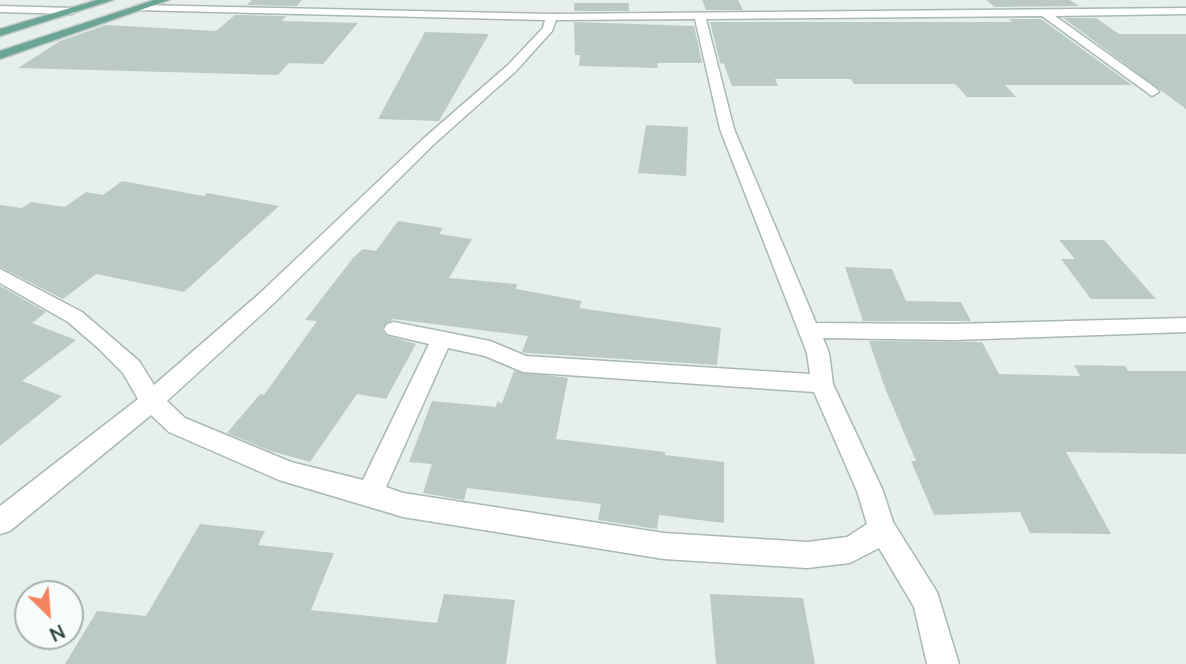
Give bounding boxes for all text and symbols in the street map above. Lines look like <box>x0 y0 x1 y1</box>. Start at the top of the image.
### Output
north arrow <box>14 580 84 650</box>
text: N <box>45 617 69 647</box>

